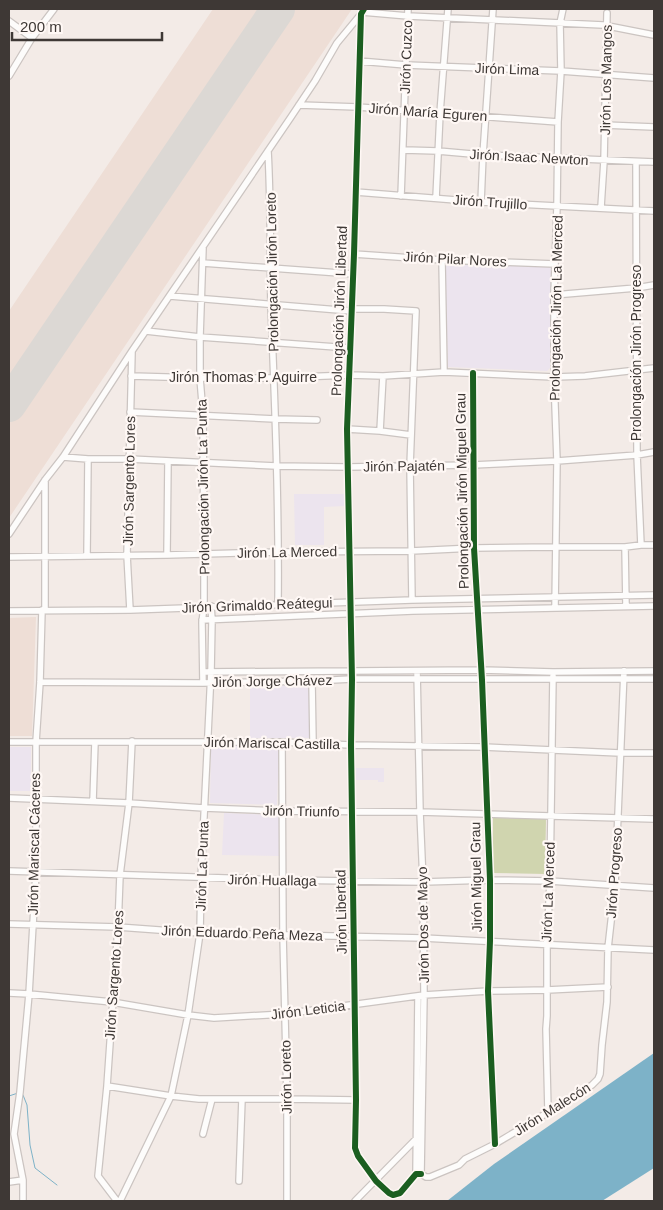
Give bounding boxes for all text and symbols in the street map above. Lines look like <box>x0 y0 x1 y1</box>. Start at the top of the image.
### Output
scale bar <box>12 10 162 42</box>
text: 200 m <box>20 18 62 35</box>
street label: Jirón Cuzco <box>397 20 415 94</box>
street label: Jirón Los Mangos <box>597 25 615 135</box>
street label: Jirón Lima <box>474 60 540 78</box>
street label: Jirón María Eguren <box>368 100 488 124</box>
street label: Jirón Isaac Newton <box>469 146 589 168</box>
street label: Jirón Trujillo <box>452 191 528 213</box>
street label: Prolongación Jirón Loreto <box>263 192 281 352</box>
street label: Prolongación Jirón La Merced <box>546 215 566 401</box>
street label: Prolongación Jirón Libertad <box>328 226 350 396</box>
street label: Jirón Pilar Nores <box>403 248 507 270</box>
street label: Prolongación Jirón Progreso <box>628 264 644 441</box>
street label: Jirón Thomas P. Aguirre <box>169 369 317 385</box>
street label: Prolongación Jirón Miguel Grau <box>452 393 472 589</box>
street label: Prolongación Jirón La Punta <box>193 399 213 575</box>
street label: Jirón Sargento Lores <box>120 416 138 546</box>
street label: Jirón Pajatén <box>363 457 445 475</box>
street label: Jirón La Merced <box>237 543 337 561</box>
street label: Jirón Grimaldo Reátegui <box>181 594 333 616</box>
street label: Jirón Jorge Chávez <box>212 672 332 690</box>
street label: Jirón Mariscal Castilla <box>204 734 340 752</box>
street label: Jirón Mariscal Cáceres <box>25 773 43 915</box>
street label: Jirón Triunfo <box>262 802 340 820</box>
street label: Jirón La Punta <box>192 820 212 911</box>
street label: Jirón Miguel Grau <box>467 822 485 932</box>
street label: Jirón Progreso <box>603 827 625 919</box>
street label: Jirón La Merced <box>538 842 558 942</box>
street label: Jirón Dos de Mayo <box>414 866 432 983</box>
street label: Jirón Libertad <box>332 869 350 955</box>
street label: Jirón Huallaga <box>227 871 317 889</box>
street label: Jirón Sargento Lores <box>101 910 127 1040</box>
street label: Jirón Eduardo Peña Meza <box>161 922 323 944</box>
street label: Jirón Leticia <box>270 997 346 1022</box>
street label: Jirón Loreto <box>277 1040 295 1114</box>
street label: Jirón Malecón <box>511 1079 593 1139</box>

